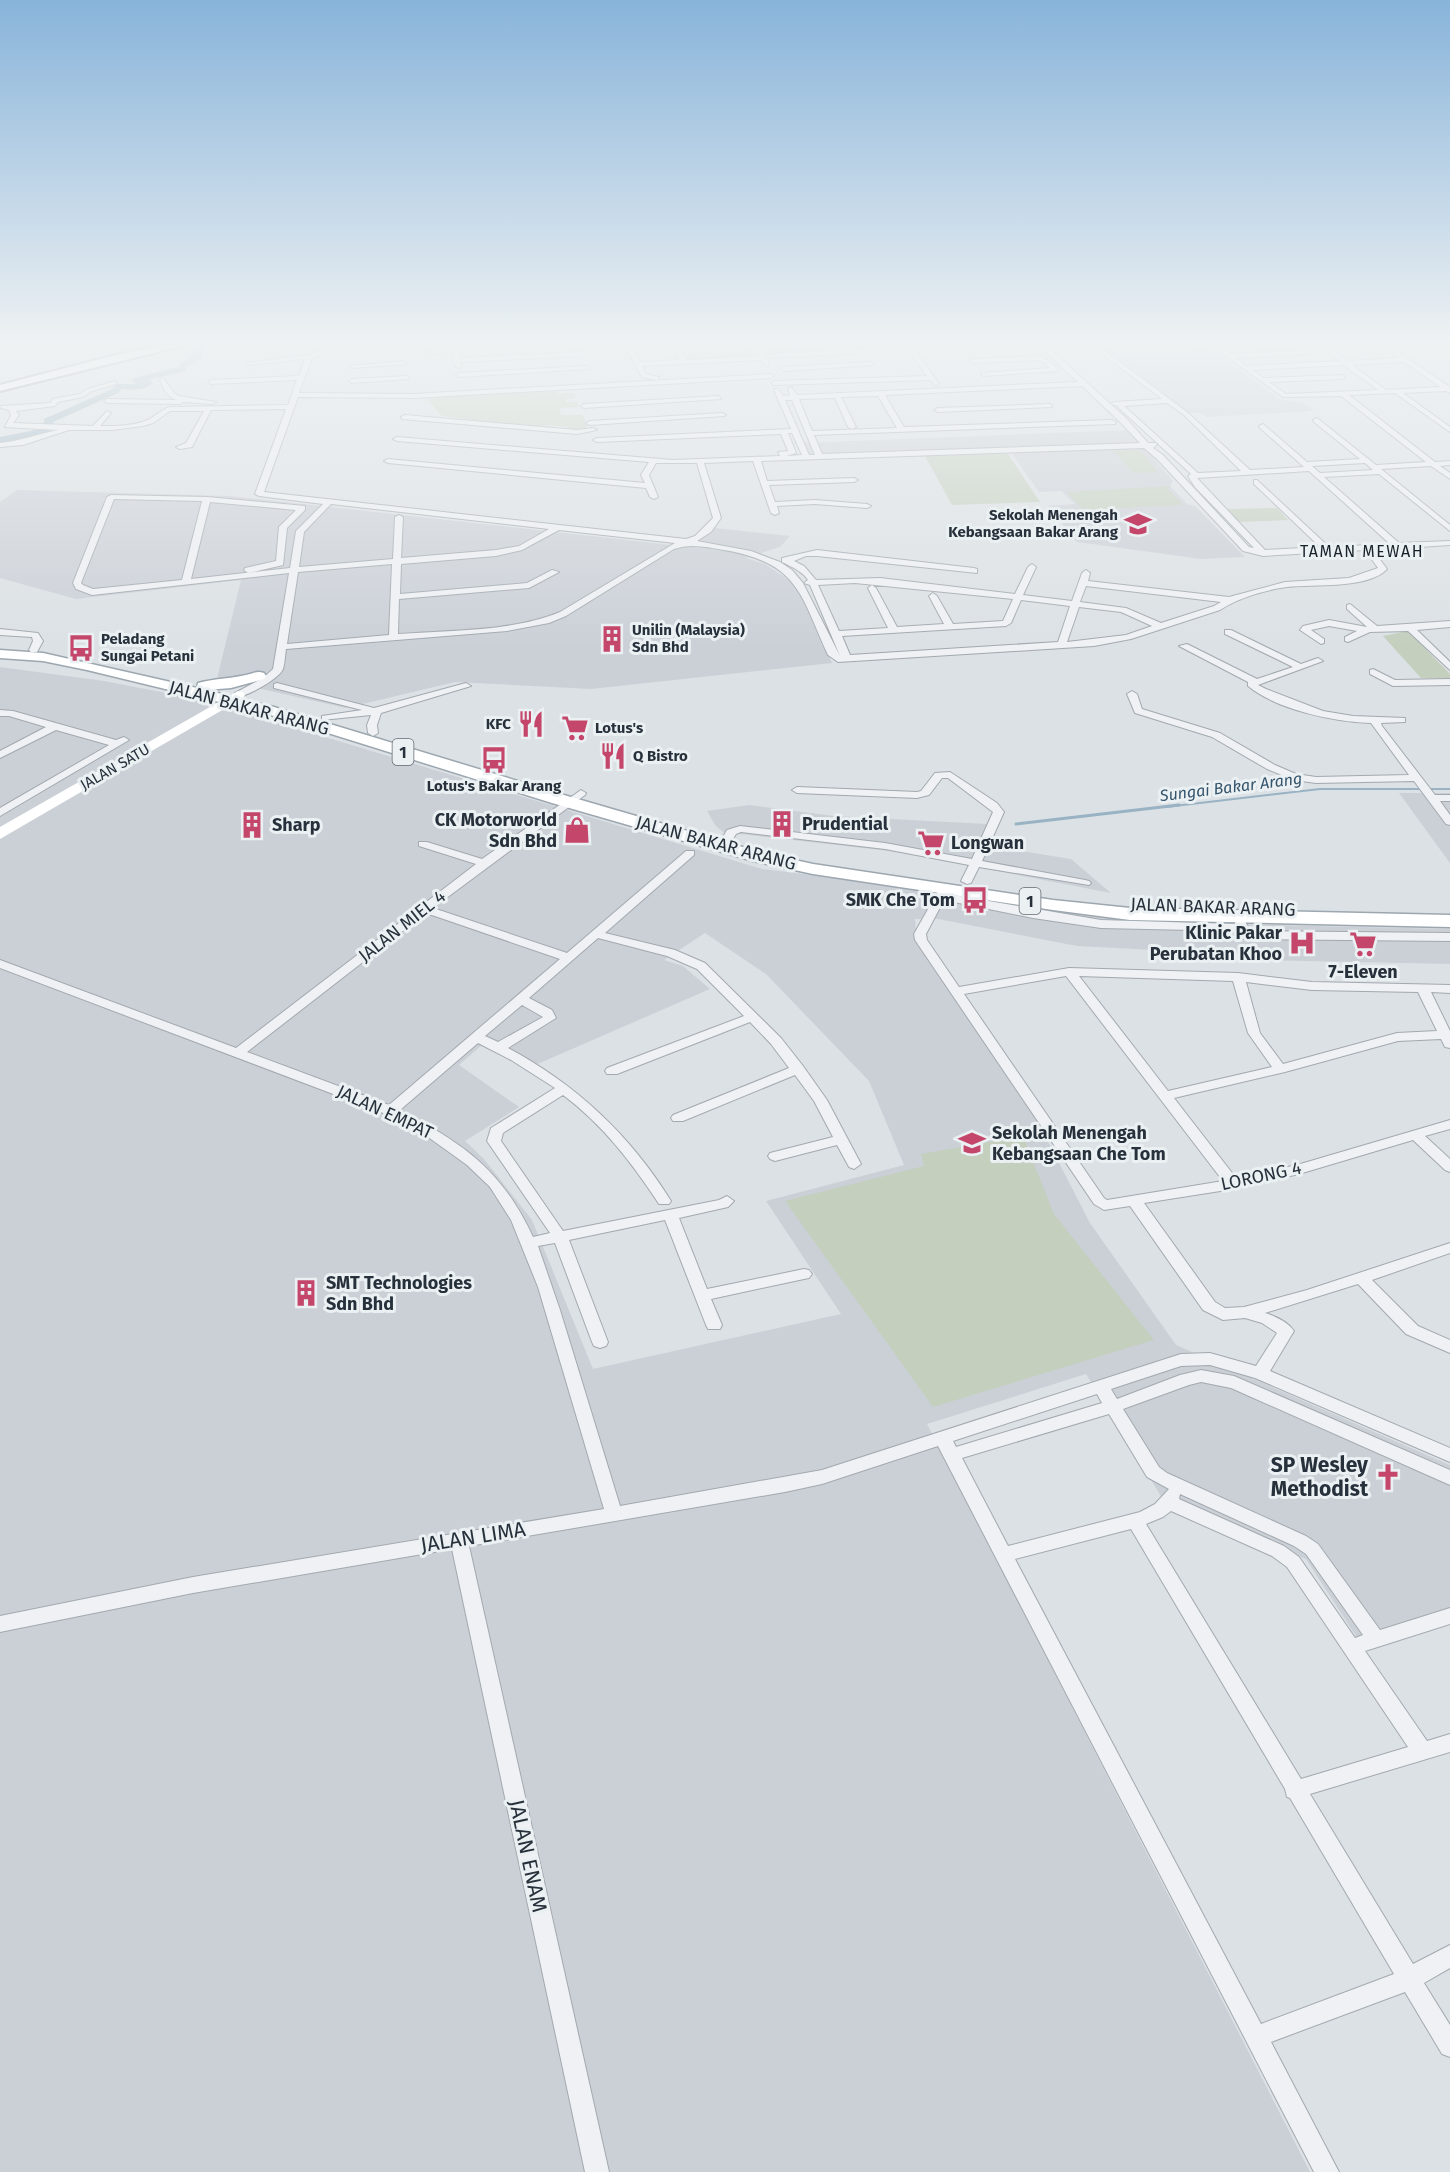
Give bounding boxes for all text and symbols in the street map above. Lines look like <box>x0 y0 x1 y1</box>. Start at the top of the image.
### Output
place label: Sekolah Menengah Kebangsaan Bakar Arang <box>948 506 1119 541</box>
school or university icon: Sekolah Menengah Kebangsaan Bakar Arang <box>1123 509 1153 539</box>
district label: TAMAN MEWAH <box>1300 542 1424 561</box>
place label: Unilin (Malaysia) Sdn Bhd <box>632 621 745 656</box>
building icon: Unilin (Malaysia) Sdn Bhd <box>597 624 627 654</box>
place label: Peladang Sungai Petani <box>101 630 194 665</box>
bus stop icon: Peladang Sungai Petani <box>66 633 96 663</box>
street label: JALAN BAKAR ARANG <box>166 676 332 740</box>
restaurant icon: KFC <box>516 709 546 739</box>
supermarket icon: Lotus's <box>560 713 590 743</box>
place label: KFC <box>486 715 511 733</box>
place label: Lotus's <box>595 719 643 737</box>
road number: 1 <box>392 739 414 765</box>
street label: JALAN SATU <box>77 740 153 794</box>
restaurant icon: Q Bistro <box>598 741 628 771</box>
bus stop icon: Lotus's Bakar Arang <box>479 745 509 775</box>
place label: Q Bistro <box>633 747 688 765</box>
water label: Sungai Bakar Arang <box>1158 769 1303 805</box>
place label: Lotus's Bakar Arang <box>427 777 562 795</box>
place label: CK Motorworld Sdn Bhd <box>435 809 557 852</box>
building icon: Prudential <box>767 809 797 839</box>
building icon: Sharp <box>237 810 267 840</box>
street label: JALAN BAKAR ARANG <box>633 811 799 875</box>
place label: Prudential <box>802 813 889 835</box>
place label: Sharp <box>272 814 321 836</box>
shop icon: CK Motorworld Sdn Bhd <box>562 815 592 845</box>
supermarket icon: Longwan <box>916 828 946 858</box>
place label: Longwan <box>951 832 1024 854</box>
street label: JALAN MIEL 4 <box>354 885 450 967</box>
bus stop icon: SMK Che Tom <box>960 885 990 915</box>
road number: 1 <box>1020 888 1040 914</box>
place label: SMK Che Tom <box>846 889 955 911</box>
street label: JALAN BAKAR ARANG <box>1130 893 1296 921</box>
place label: Klinic Pakar Perubatan Khoo <box>1150 922 1283 965</box>
hospital icon: Klinic Pakar Perubatan Khoo <box>1287 928 1317 958</box>
supermarket icon: 7-Eleven <box>1348 929 1378 959</box>
place label: 7-Eleven <box>1328 961 1398 983</box>
street label: JALAN EMPAT <box>333 1080 437 1144</box>
place label: Sekolah Menengah Kebangsaan Che Tom <box>992 1122 1166 1165</box>
school or university icon: Sekolah Menengah Kebangsaan Che Tom <box>957 1128 987 1158</box>
street label: LORONG 4 <box>1219 1157 1304 1195</box>
place label: SMT Technologies Sdn Bhd <box>326 1272 472 1315</box>
building icon: SMT Technologies Sdn Bhd <box>291 1278 321 1308</box>
place label: SP Wesley Methodist <box>1271 1452 1369 1502</box>
church icon: SP Wesley Methodist <box>1373 1462 1403 1492</box>
street label: JALAN LIMA <box>419 1516 527 1558</box>
street label: JALAN ENAM <box>503 1797 553 1915</box>

